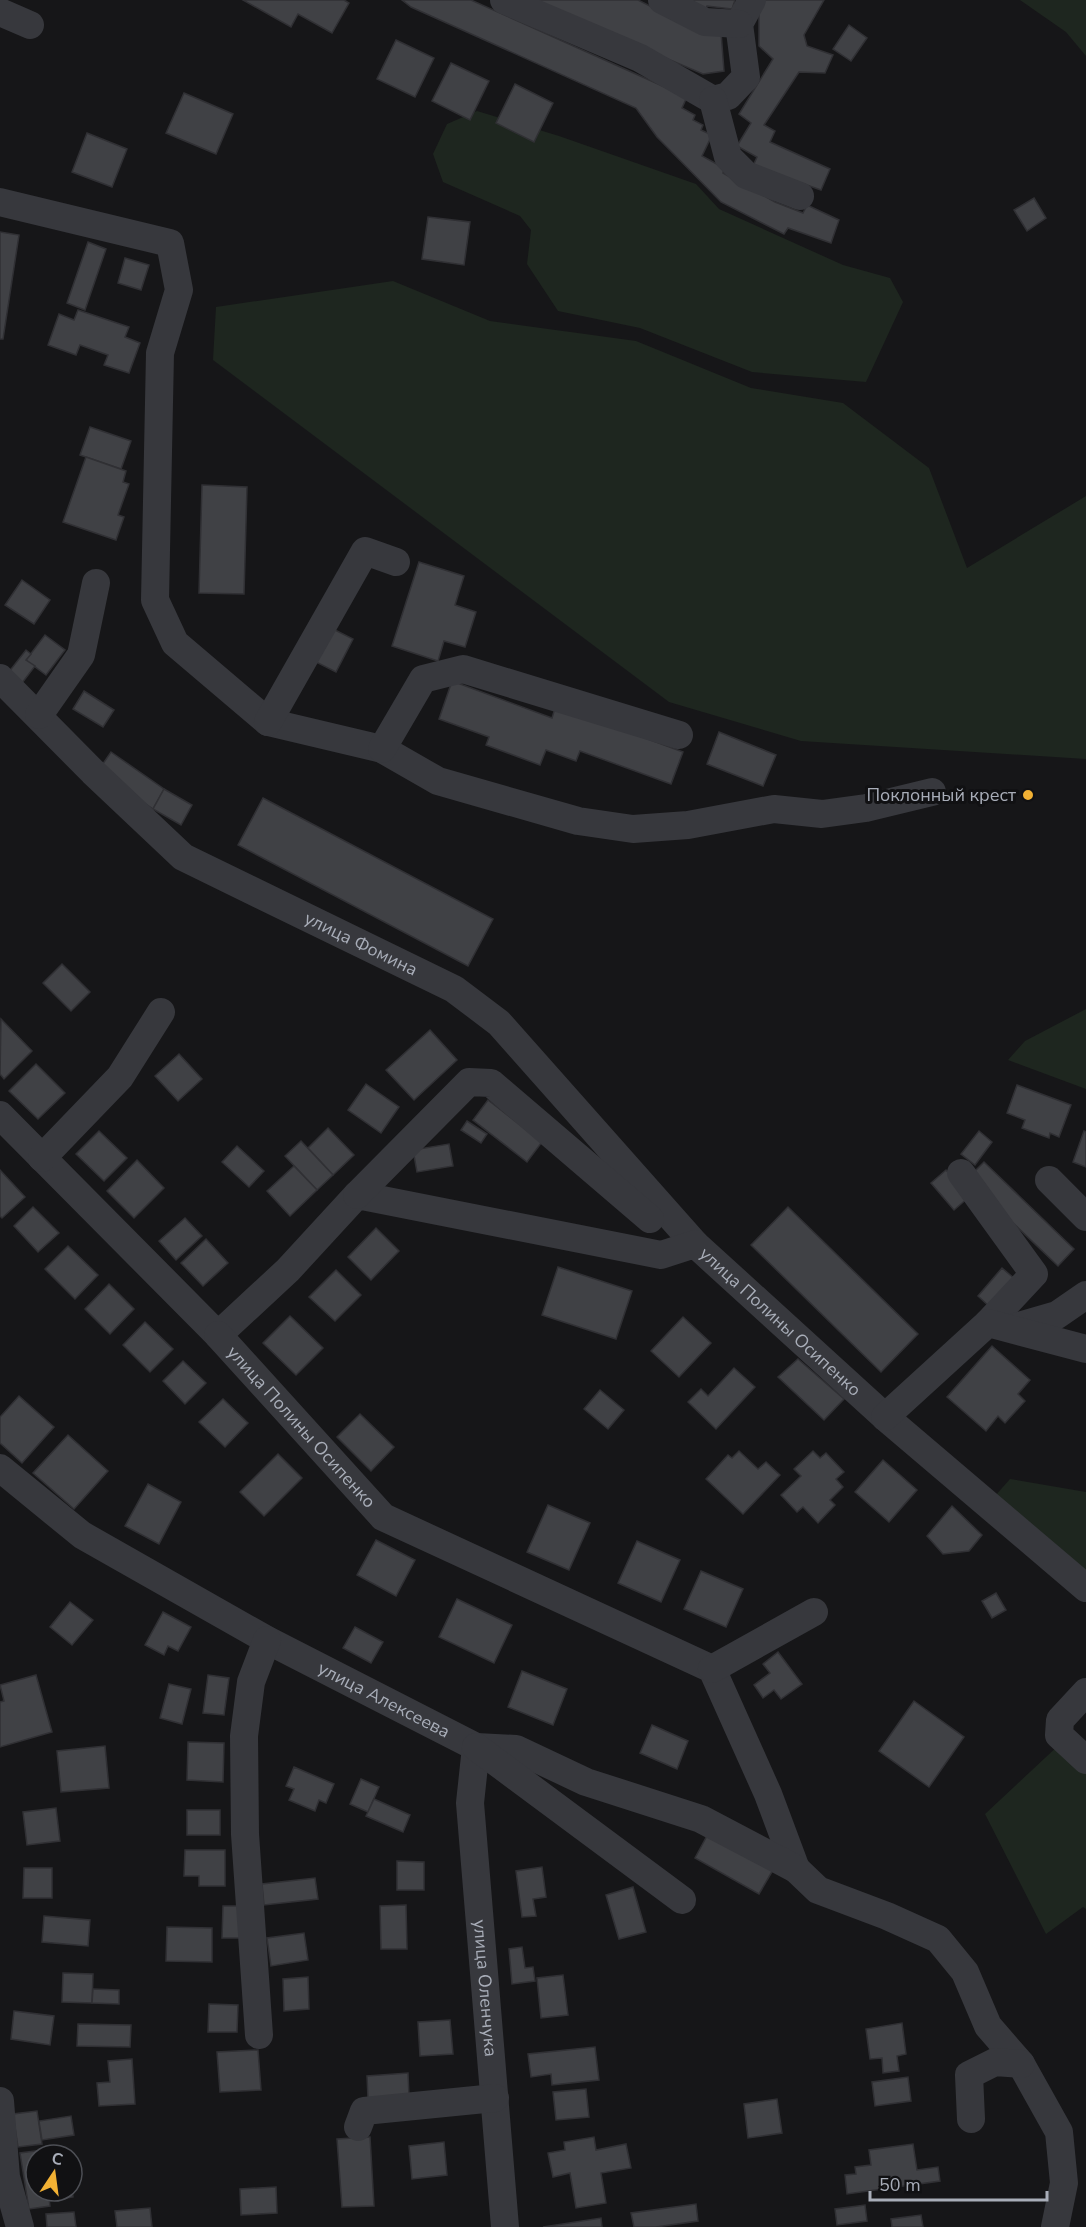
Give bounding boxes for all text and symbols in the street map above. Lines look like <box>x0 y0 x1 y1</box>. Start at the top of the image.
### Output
place label: Поклонный крест <box>866 783 1016 807</box>
marker: Поклонный крест <box>1021 788 1035 802</box>
street label: улица Фомина <box>300 906 422 981</box>
street label: улица Полины Осипенко <box>694 1242 866 1402</box>
street label: улица Полины Осипенко <box>222 1341 381 1513</box>
street label: улица Алексеева <box>314 1656 454 1744</box>
street label: улица Оленчука <box>468 1918 503 2058</box>
north arrow <box>24 2143 84 2203</box>
text: С <box>49 2147 65 2171</box>
scale bar <box>870 2164 1047 2202</box>
text: 50 m <box>879 2173 921 2197</box>

